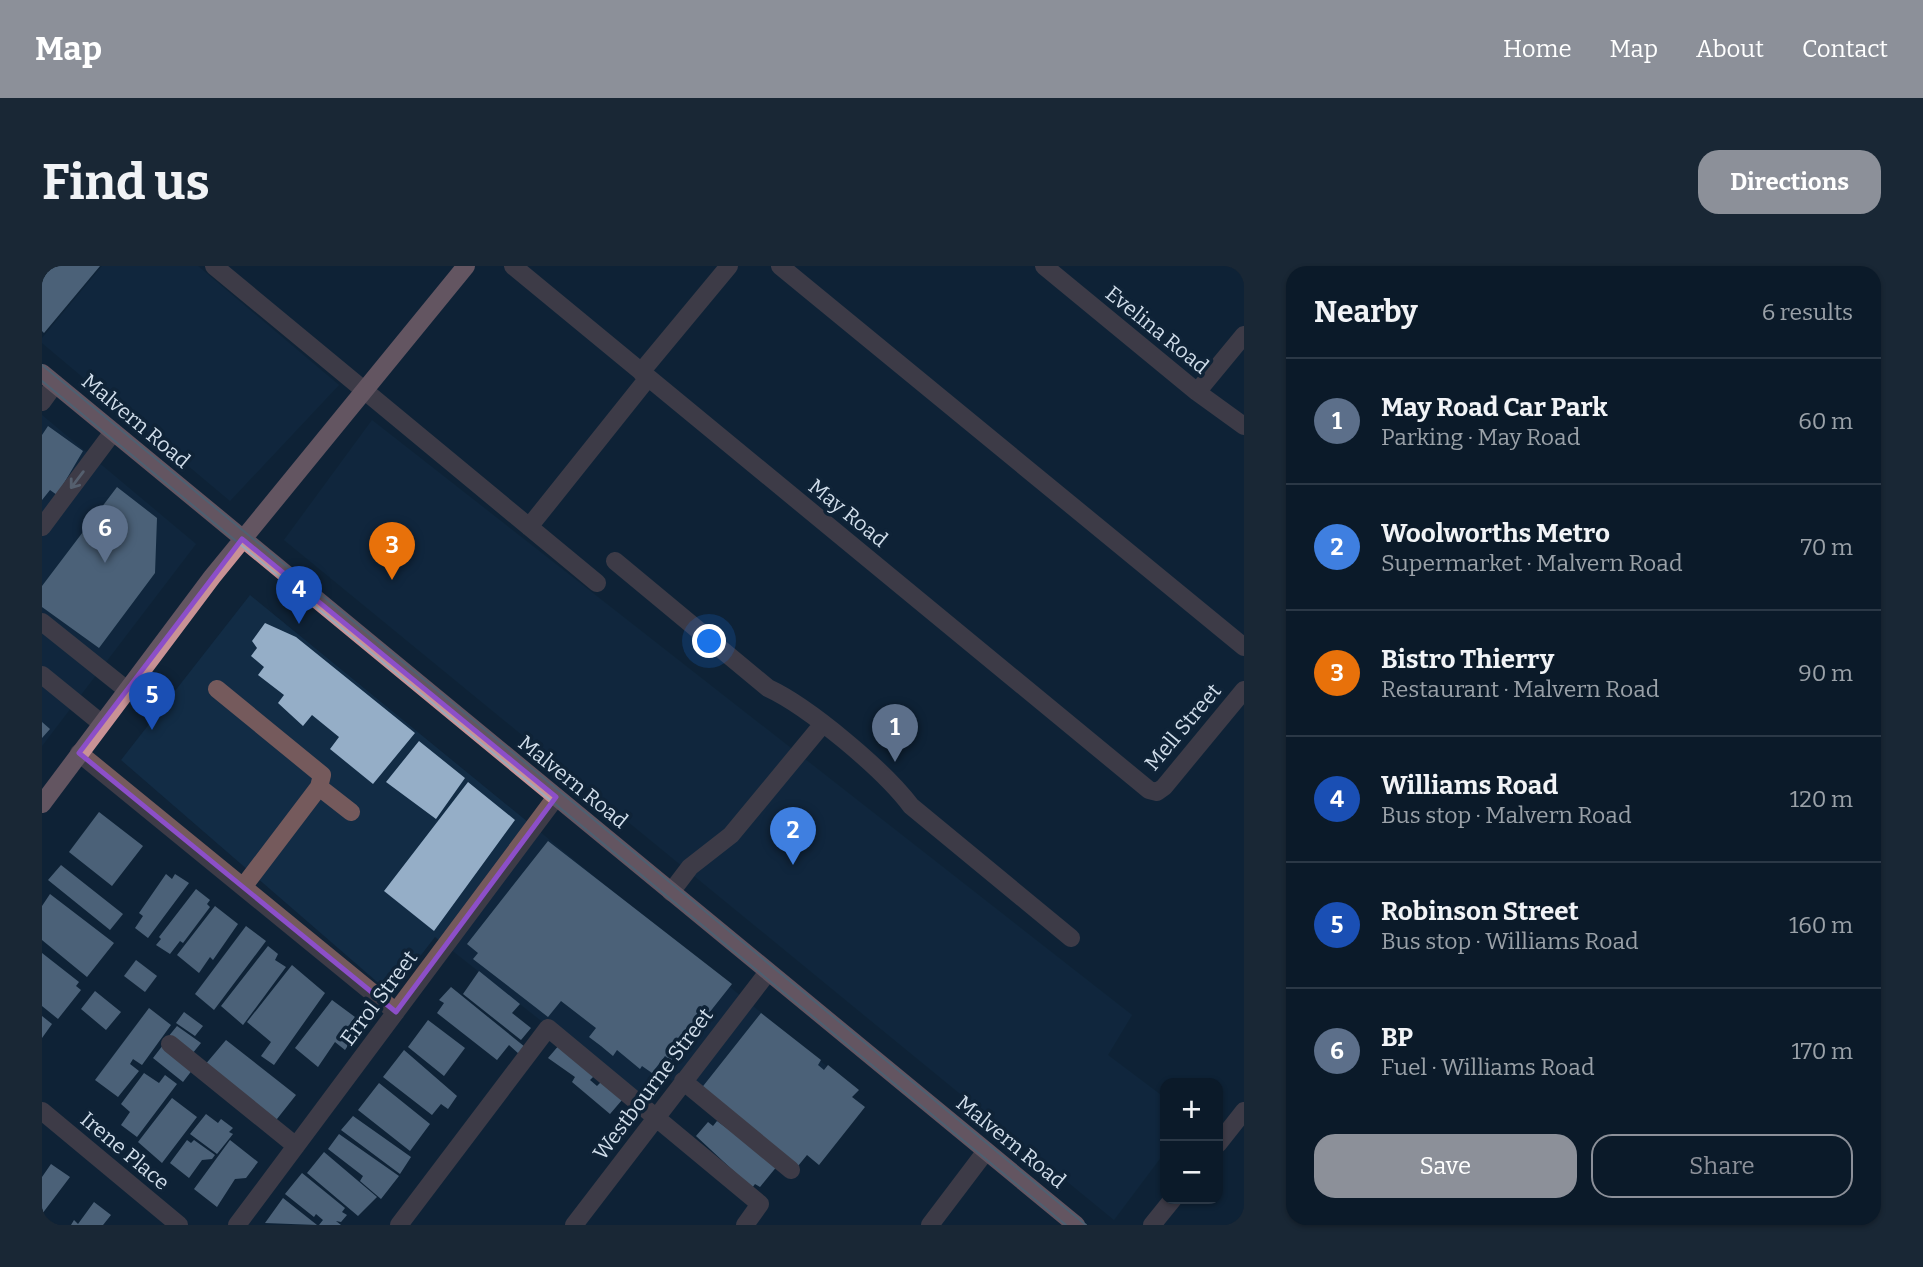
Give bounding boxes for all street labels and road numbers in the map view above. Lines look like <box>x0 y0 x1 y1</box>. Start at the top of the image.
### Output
street label: Evelina Road <box>1100 281 1214 379</box>
street label: Malvern Road <box>76 368 196 474</box>
street label: May Road <box>803 473 893 553</box>
street label: Mell Street <box>1139 678 1227 776</box>
street label: Malvern Road <box>513 730 633 834</box>
street label: Errol Street <box>335 945 423 1051</box>
street label: Westbourne Street <box>587 1003 719 1165</box>
street label: Malvern Road <box>951 1090 1071 1194</box>
street label: Irene Place <box>75 1106 175 1196</box>

